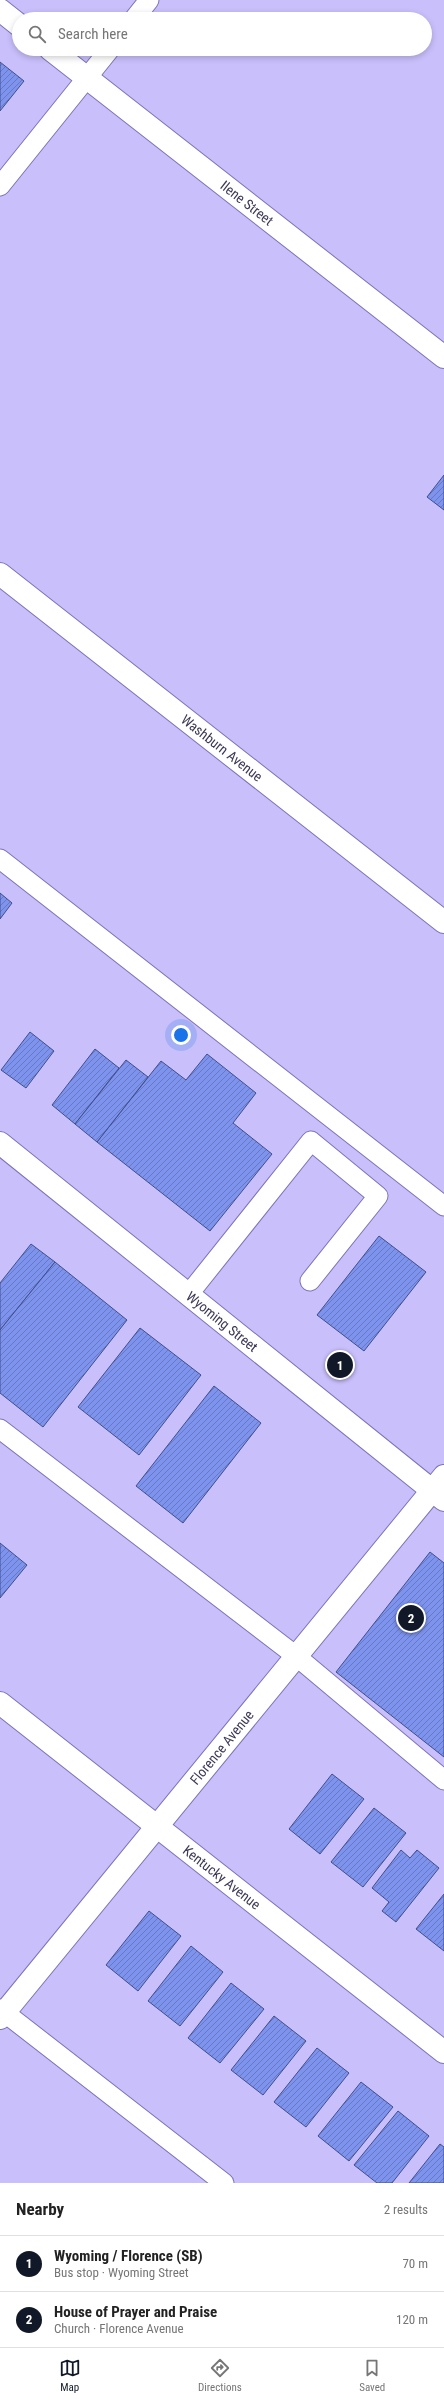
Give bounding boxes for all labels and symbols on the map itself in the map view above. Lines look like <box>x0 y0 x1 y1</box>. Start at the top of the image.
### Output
street label: Ilene Street <box>217 177 277 229</box>
street label: Washburn Avenue <box>178 711 266 785</box>
your location <box>171 1025 191 1045</box>
street label: Wyoming Street <box>183 1288 261 1355</box>
pin: 1 <box>327 1350 353 1380</box>
pin: 2 <box>398 1603 424 1633</box>
street label: Florence Avenue <box>187 1707 257 1788</box>
street label: Kentucky Avenue <box>180 1842 264 1913</box>

